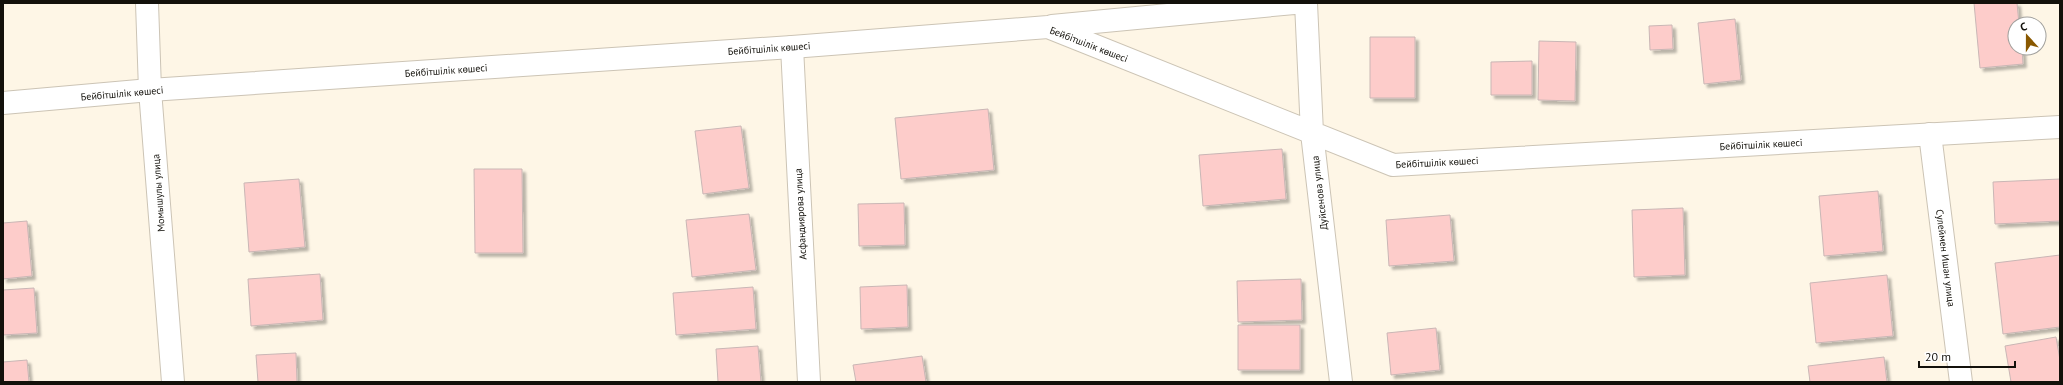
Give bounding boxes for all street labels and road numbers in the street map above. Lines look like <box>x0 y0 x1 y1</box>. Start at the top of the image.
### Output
street label: Бейбітшілік көшесі <box>1048 24 1130 65</box>
street label: Бейбітшілік көшесі <box>727 39 811 58</box>
street label: Бейбітшілік көшесі <box>404 61 488 80</box>
street label: Бейбітшілік көшесі <box>80 83 164 104</box>
street label: Бейбітшілік көшесі <box>1719 136 1803 153</box>
street label: Момышулы улица <box>149 154 168 232</box>
street label: Бейбітшілік көшесі <box>1395 154 1479 171</box>
street label: Дуйсенова улица <box>1308 155 1331 231</box>
street label: Асфандиярова улица <box>792 168 809 260</box>
street label: Сулеймен Ишан улица <box>1933 209 1958 308</box>

